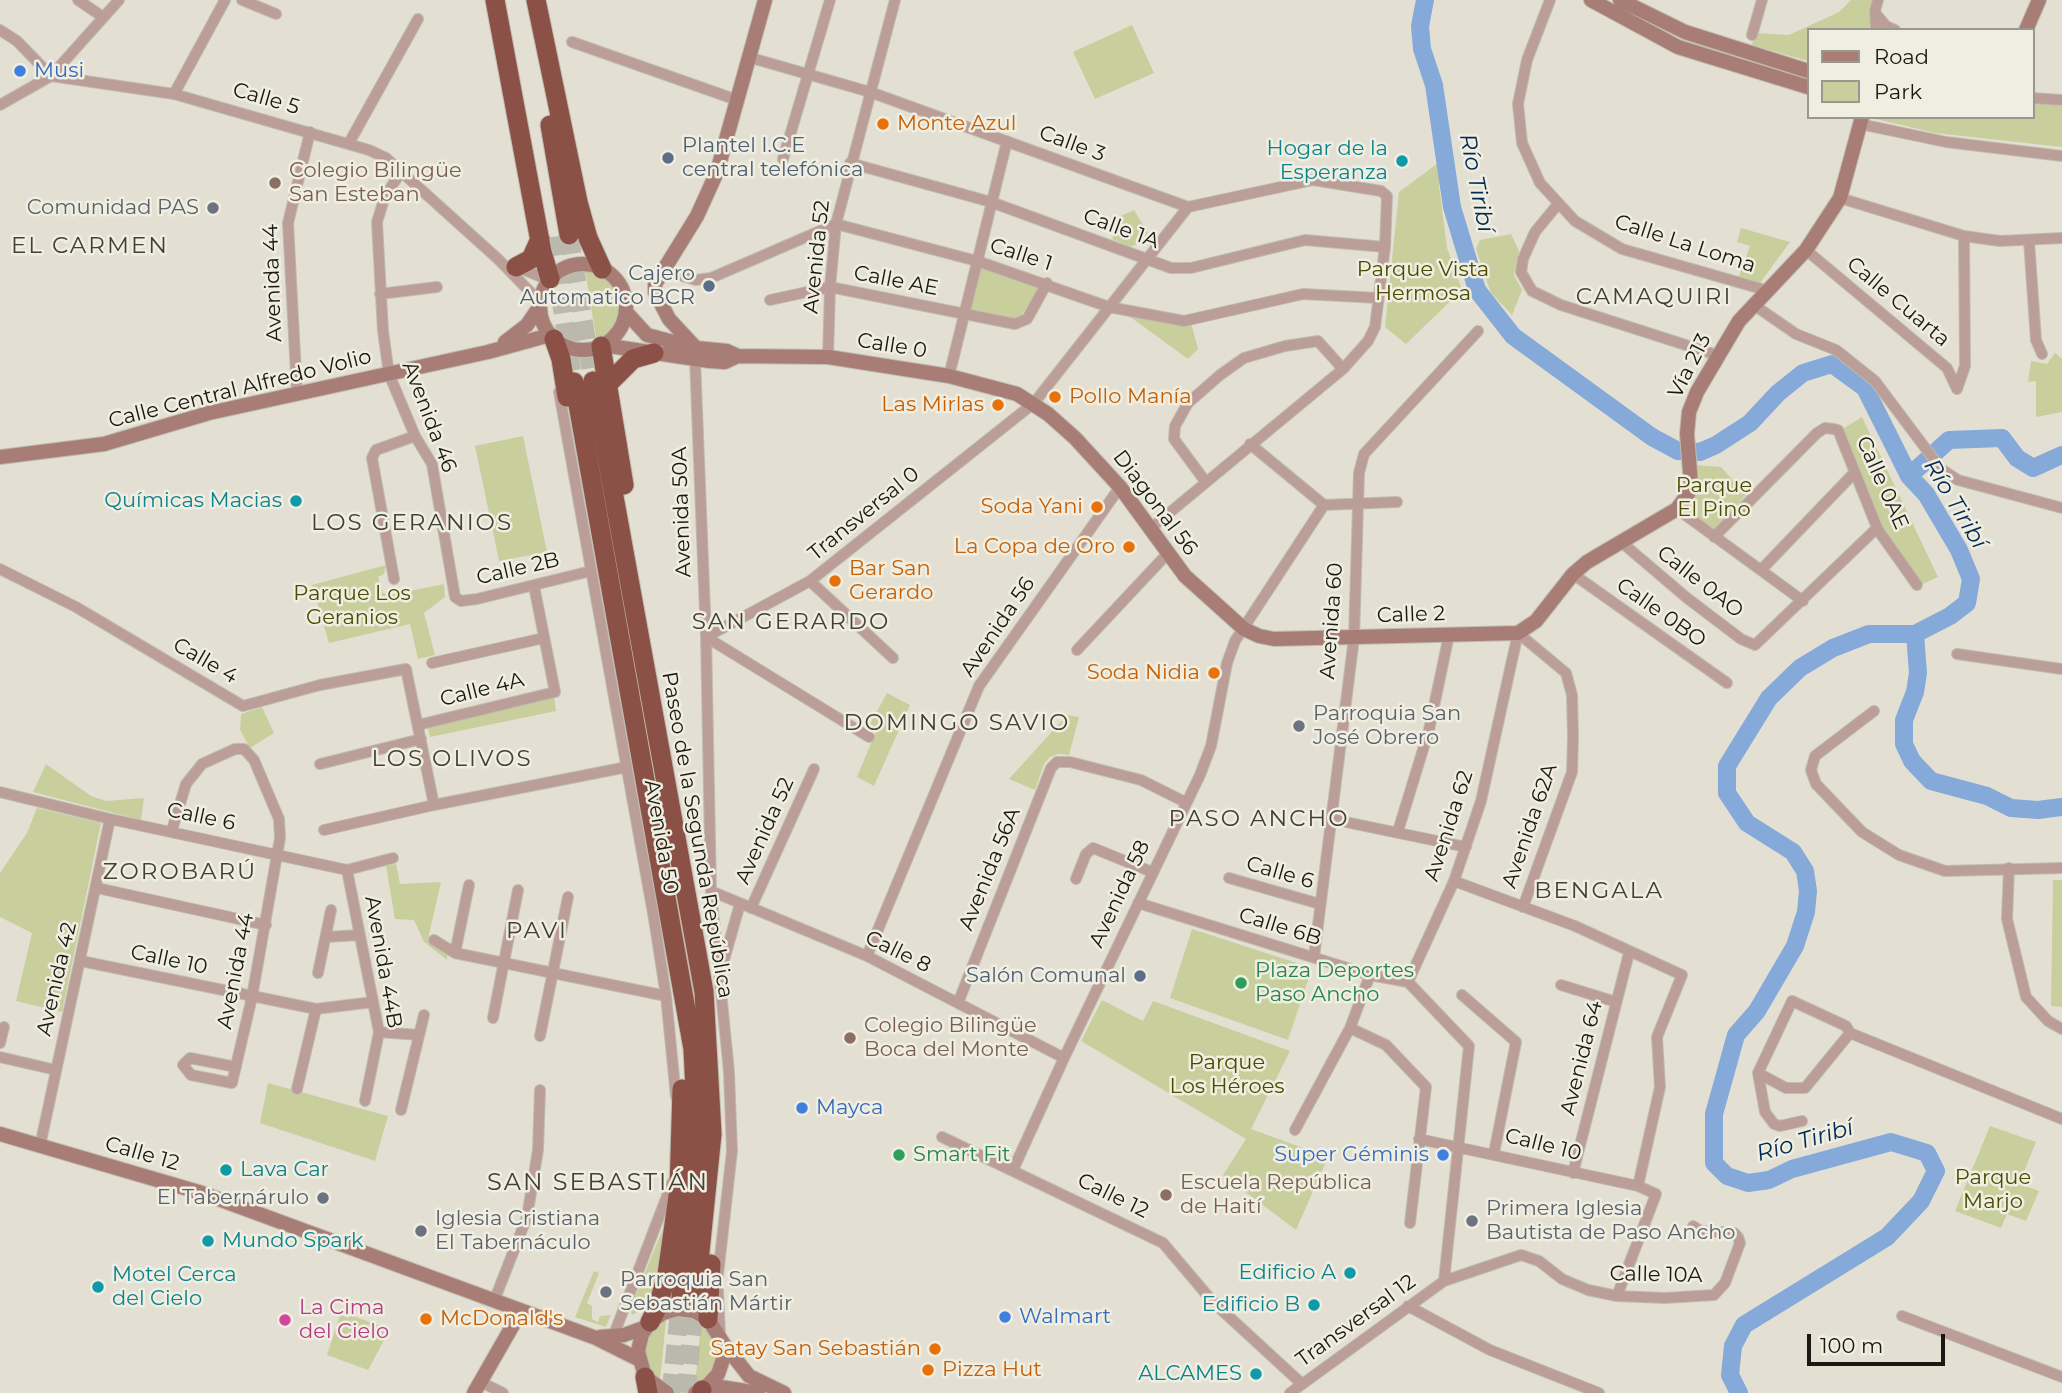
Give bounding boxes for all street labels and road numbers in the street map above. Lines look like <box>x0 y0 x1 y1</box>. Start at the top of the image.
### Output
street label: Calle 5 <box>230 77 302 121</box>
street label: Calle 3 <box>1036 120 1108 168</box>
street label: Avenida 52 <box>799 199 835 315</box>
street label: Calle 1A <box>1079 204 1163 254</box>
street label: Calle La Loma <box>1611 209 1759 279</box>
street label: Avenida 44 <box>258 224 288 342</box>
street label: Calle 1 <box>987 233 1055 277</box>
street label: Calle Cuarta <box>1841 252 1955 352</box>
street label: Calle AE <box>852 260 940 302</box>
street label: Calle 0 <box>855 328 929 364</box>
street label: Vía 213 <box>1663 329 1717 403</box>
street label: Calle Central Alfredo Volio <box>106 344 374 434</box>
street label: Avenida 46 <box>396 358 462 476</box>
street label: Calle 0AE <box>1850 432 1914 534</box>
street label: Diagonal 56 <box>1107 445 1203 561</box>
street label: Avenida 50A <box>667 446 697 578</box>
street label: Transversal 0 <box>803 461 925 567</box>
street label: Calle 0AO <box>1652 540 1748 624</box>
street label: Calle 2B <box>474 547 562 591</box>
street label: Avenida 60 <box>1315 562 1349 680</box>
street label: Avenida 56 <box>955 572 1041 682</box>
street label: Calle 0BO <box>1611 573 1711 653</box>
street label: Calle 2 <box>1376 601 1446 629</box>
street label: Calle 4 <box>168 632 242 690</box>
street label: Calle 4A <box>437 667 527 713</box>
street label: Paseo de la Segunda República <box>656 670 738 1000</box>
street label: Avenida 62A <box>1497 760 1563 892</box>
street label: Avenida 62 <box>1419 767 1479 885</box>
street label: Avenida 52 <box>730 774 800 888</box>
street label: Avenida 50 <box>639 778 683 896</box>
street label: Calle 6 <box>164 797 238 837</box>
street label: Avenida 56A <box>954 804 1026 934</box>
street label: Avenida 58 <box>1084 836 1156 952</box>
street label: Calle 6 <box>1243 851 1317 895</box>
street label: Avenida 44B <box>359 894 407 1030</box>
street label: Calle 6B <box>1236 902 1324 952</box>
street label: Avenida 44 <box>212 911 260 1031</box>
street label: Avenida 42 <box>32 920 82 1038</box>
street label: Calle 8 <box>861 925 935 979</box>
street label: Calle 10 <box>128 940 210 980</box>
street label: Avenida 64 <box>1556 998 1608 1118</box>
street label: Calle 10 <box>1502 1123 1584 1167</box>
street label: Calle 12 <box>102 1131 182 1177</box>
street label: Calle 12 <box>1073 1168 1153 1224</box>
street label: Calle 10A <box>1609 1262 1703 1288</box>
street label: Transversal 12 <box>1291 1269 1421 1373</box>

